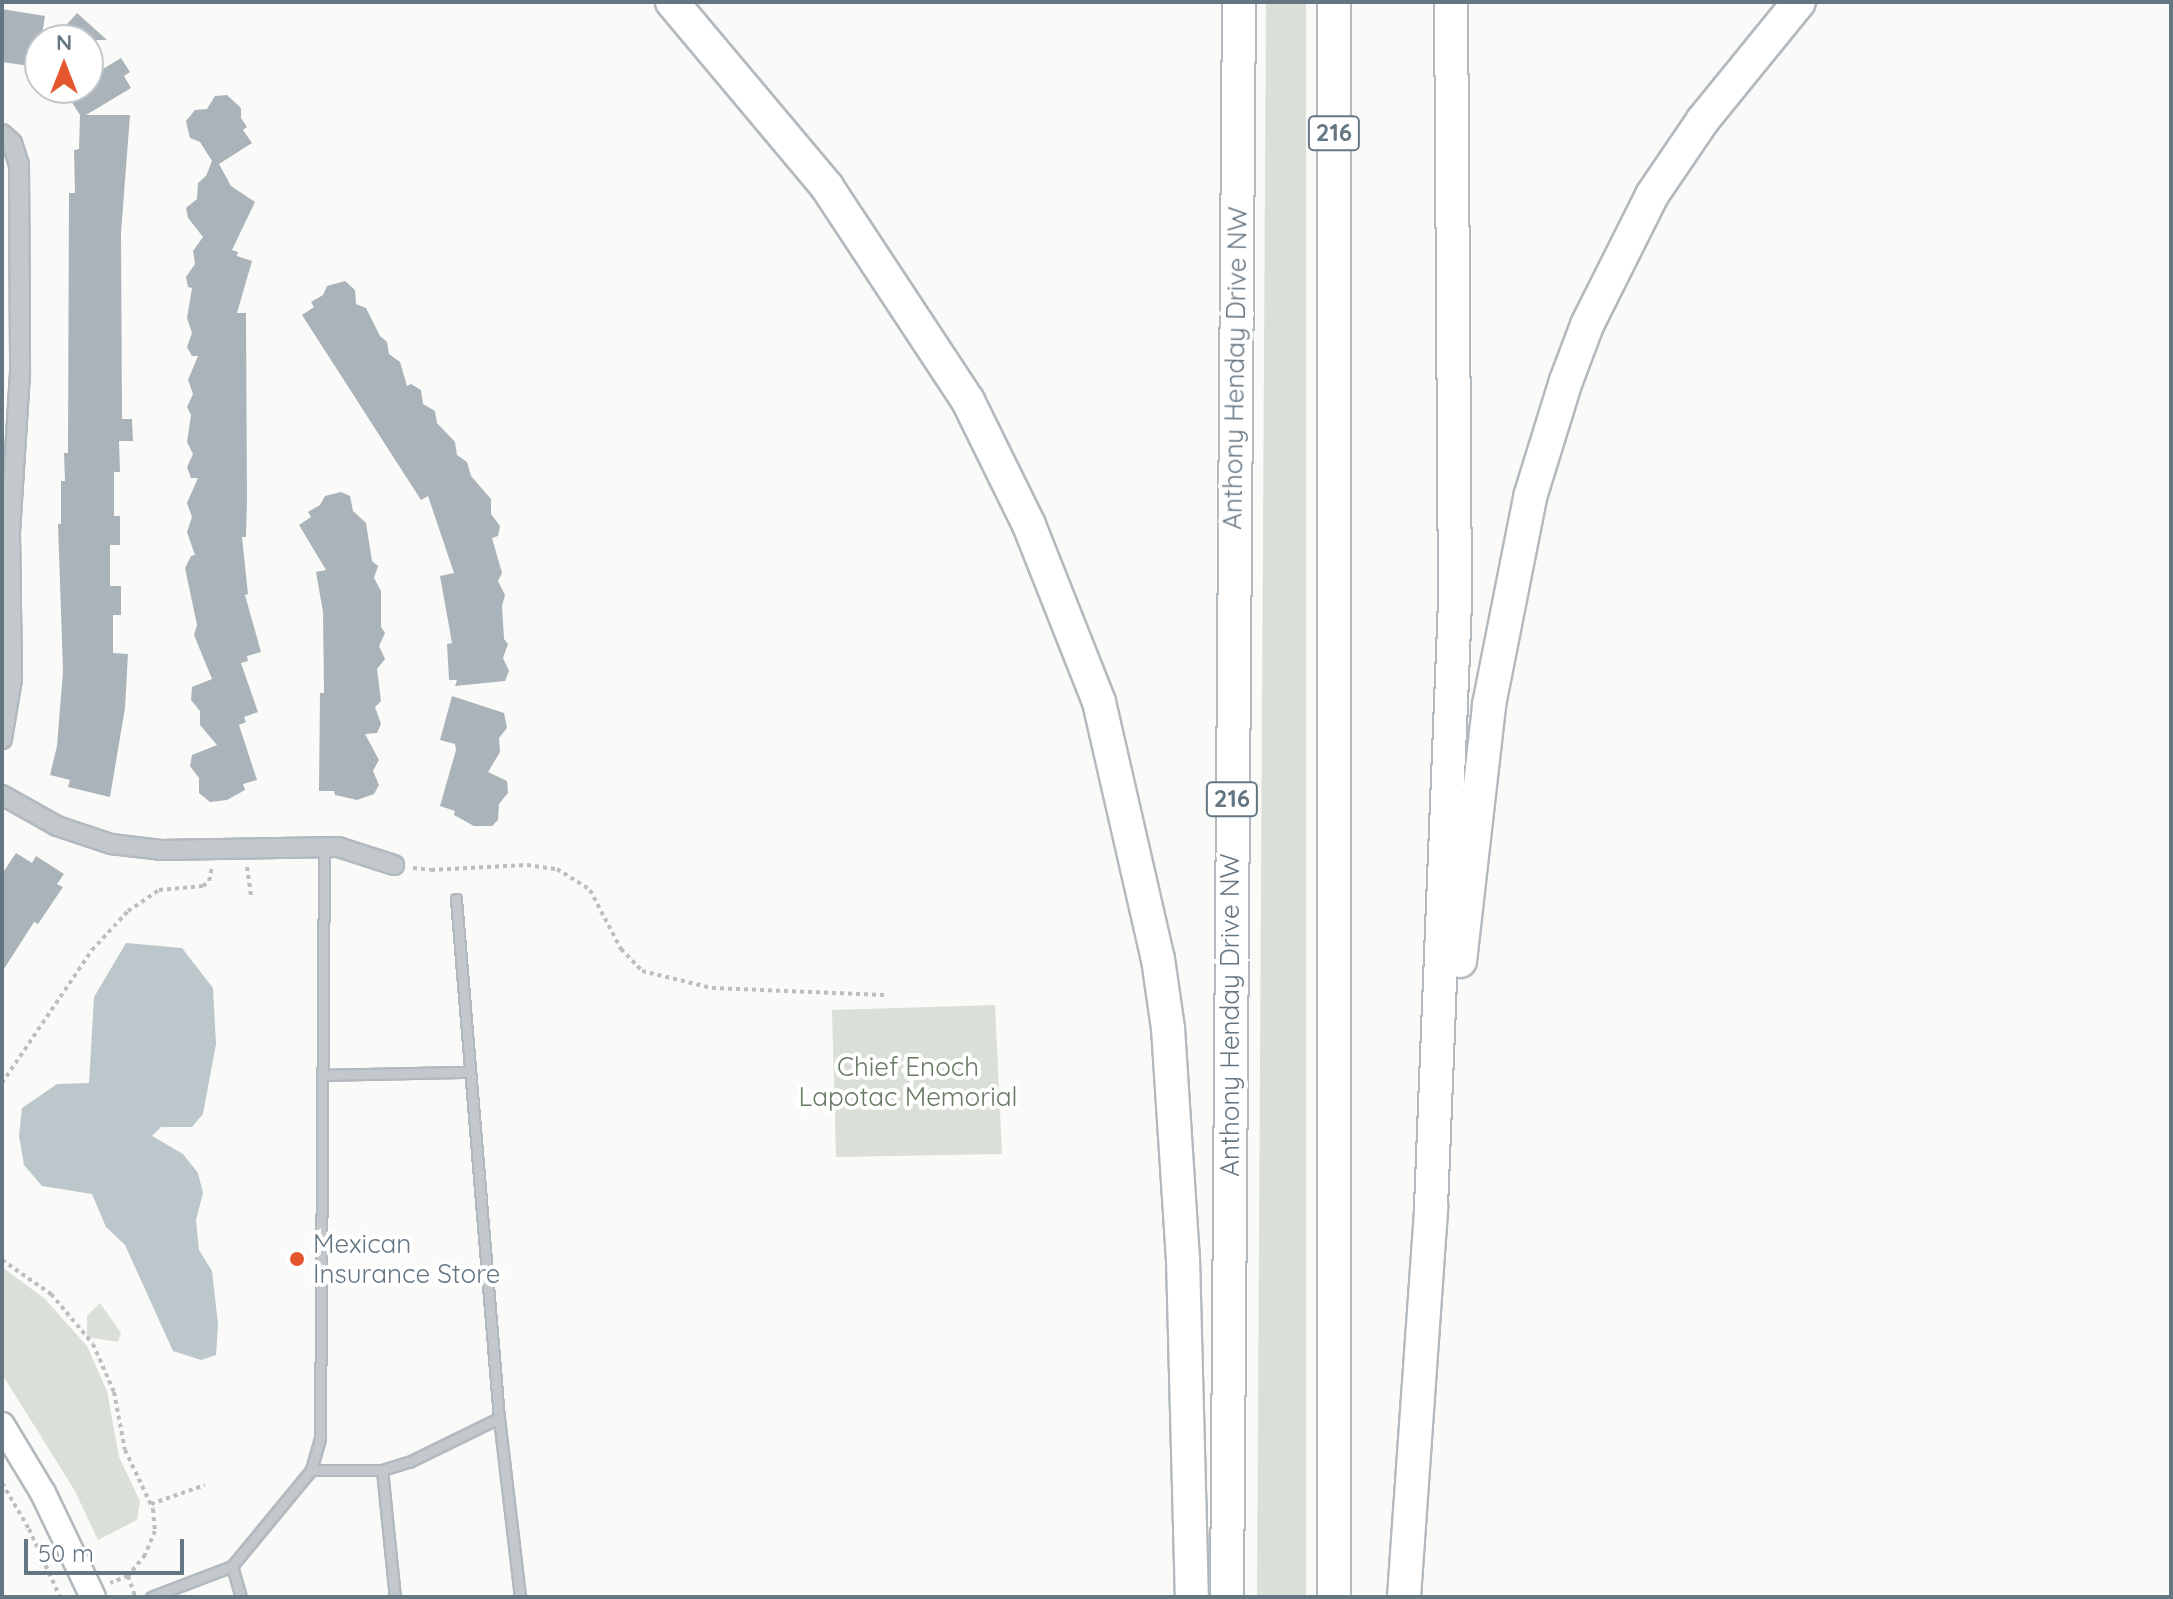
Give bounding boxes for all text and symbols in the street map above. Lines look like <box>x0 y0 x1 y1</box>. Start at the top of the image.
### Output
north arrow <box>24 24 104 104</box>
text: N <box>56 28 72 56</box>
road number: 216 <box>1306 113 1362 153</box>
street label: Anthony Henday Drive NW <box>1217 206 1253 530</box>
road number: 216 <box>1204 779 1260 819</box>
street label: Anthony Henday Drive NW <box>1214 853 1246 1177</box>
park label: Chief Enoch Lapotac Memorial <box>798 1051 1018 1112</box>
place label: Mexican Insurance Store <box>313 1228 500 1290</box>
marker: Mexican Insurance Store <box>288 1250 306 1268</box>
scale bar <box>28 1523 188 1573</box>
text: 50 m <box>38 1538 94 1568</box>

